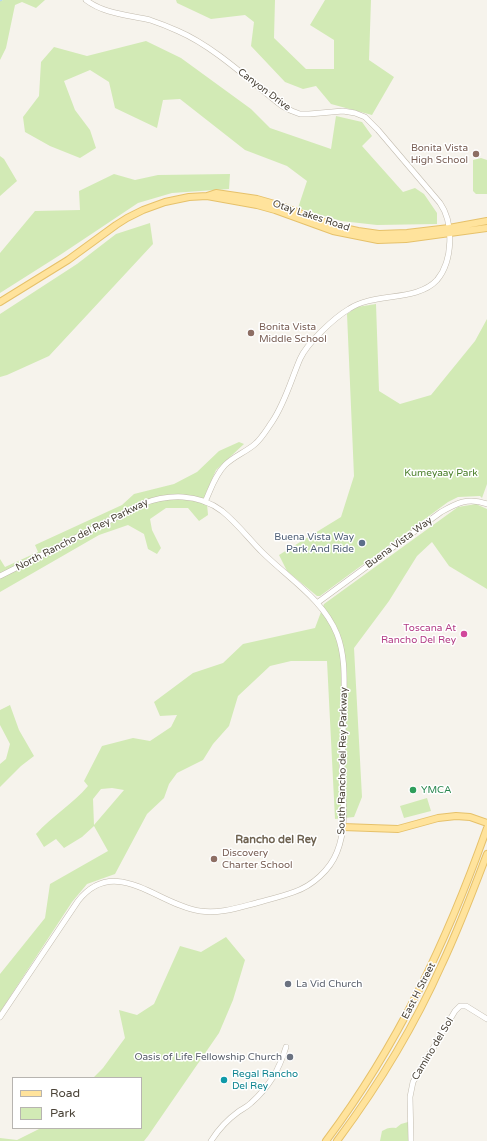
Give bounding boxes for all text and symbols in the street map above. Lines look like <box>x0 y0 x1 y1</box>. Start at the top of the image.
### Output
street label: Canyon Drive <box>235 66 293 114</box>
place label: Bonita Vista High School <box>411 142 468 166</box>
marker: Bonita Vista High School <box>471 149 481 159</box>
street label: Otay Lakes Road <box>271 198 351 234</box>
place label: Bonita Vista Middle School <box>259 321 327 344</box>
marker: Bonita Vista Middle School <box>246 328 256 338</box>
park label: Kumeyaay Park <box>404 467 478 479</box>
street label: North Rancho del Rey Parkway <box>14 496 150 574</box>
street label: Buena Vista Way <box>363 515 435 571</box>
place label: Buena Vista Way Park And Ride <box>274 531 354 554</box>
marker: Buena Vista Way Park And Ride <box>357 538 367 548</box>
place label: Toscana At Rancho Del Rey <box>381 622 456 646</box>
marker: Toscana At Rancho Del Rey <box>459 629 469 639</box>
street label: South Rancho del Rey Parkway <box>336 687 350 835</box>
place label: YMCA <box>421 784 451 796</box>
marker: YMCA <box>408 785 418 795</box>
district label: Rancho del Rey <box>235 833 317 847</box>
place label: Discovery Charter School <box>222 847 293 870</box>
marker: Discovery Charter School <box>209 854 219 864</box>
street label: East H Street <box>400 961 438 1021</box>
place label: La Vid Church <box>296 978 362 990</box>
marker: La Vid Church <box>283 979 293 989</box>
street label: Camino del Sol <box>410 1016 456 1082</box>
place label: Oasis of Life Fellowship Church <box>134 1051 282 1063</box>
marker: Oasis of Life Fellowship Church <box>285 1052 295 1062</box>
place label: Regal Rancho Del Rey <box>232 1068 298 1092</box>
marker: Regal Rancho Del Rey <box>219 1075 229 1085</box>
legend <box>12 1077 142 1129</box>
text: Road <box>50 1086 80 1100</box>
text: Park <box>50 1106 76 1120</box>

